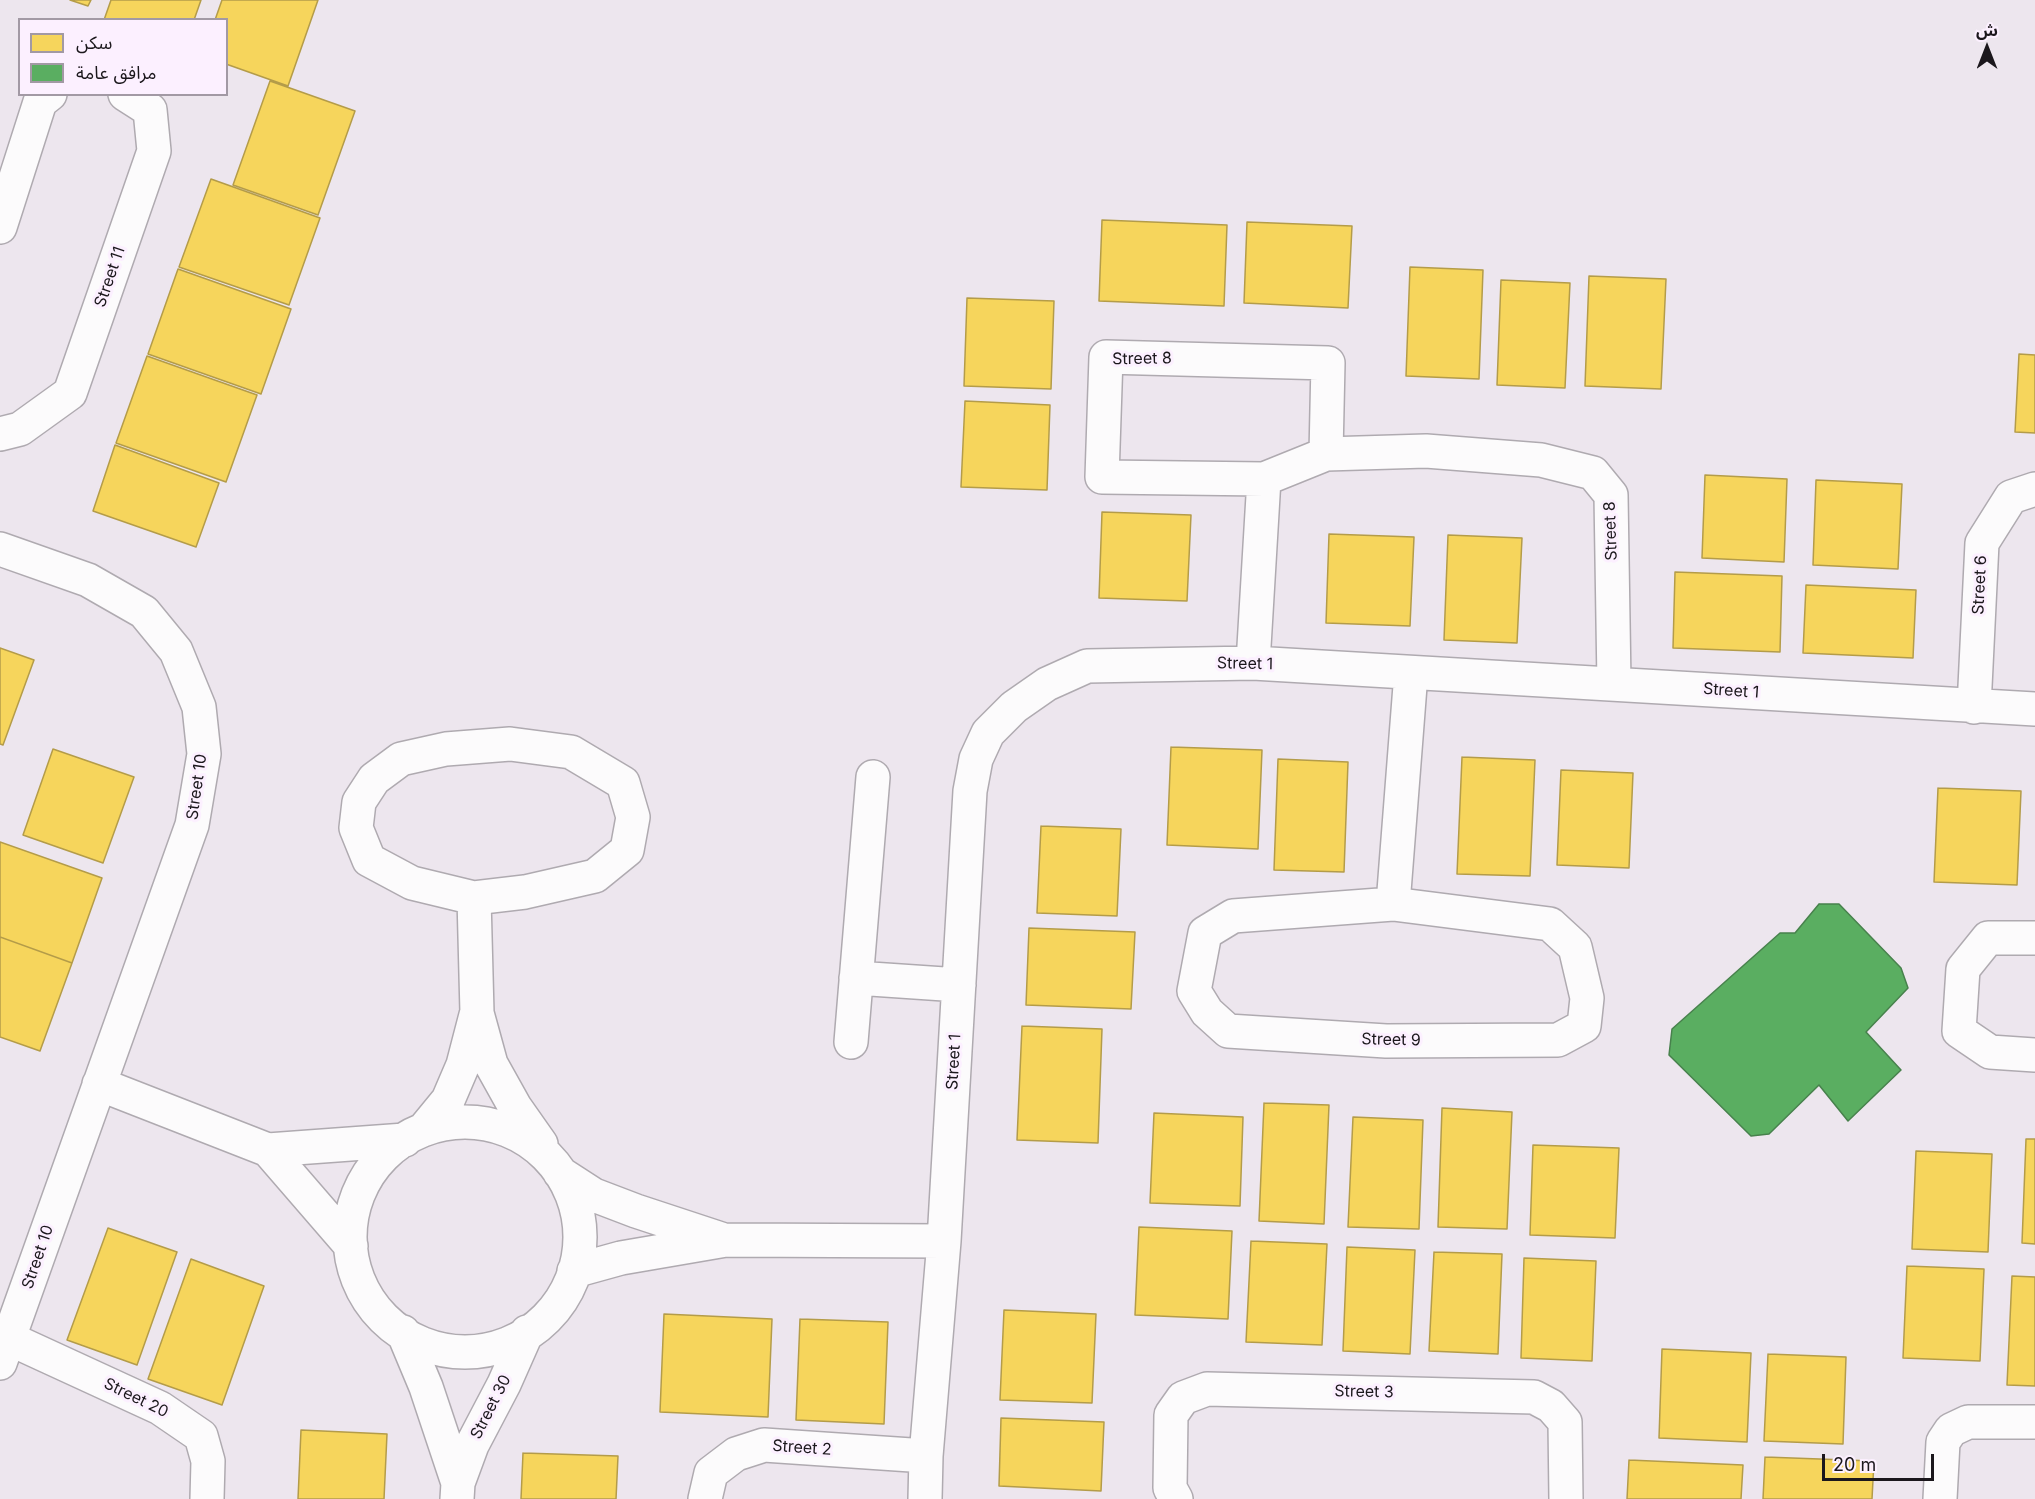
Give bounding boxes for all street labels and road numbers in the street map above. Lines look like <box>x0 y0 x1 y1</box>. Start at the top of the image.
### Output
street label: Street 11 <box>91 244 129 310</box>
street label: Street 8 <box>1112 349 1172 369</box>
street label: Street 8 <box>1600 501 1622 561</box>
street label: Street 6 <box>1969 555 1991 615</box>
street label: Street 1 <box>1217 654 1273 674</box>
street label: Street 1 <box>1702 679 1760 703</box>
street label: Street 10 <box>183 753 211 821</box>
street label: Street 9 <box>1361 1030 1421 1050</box>
street label: Street 1 <box>943 1033 965 1091</box>
street label: Street 10 <box>18 1223 58 1291</box>
street label: Street 30 <box>467 1372 515 1442</box>
street label: Street 20 <box>101 1374 171 1422</box>
street label: Street 3 <box>1334 1382 1394 1402</box>
street label: Street 2 <box>772 1436 832 1460</box>

